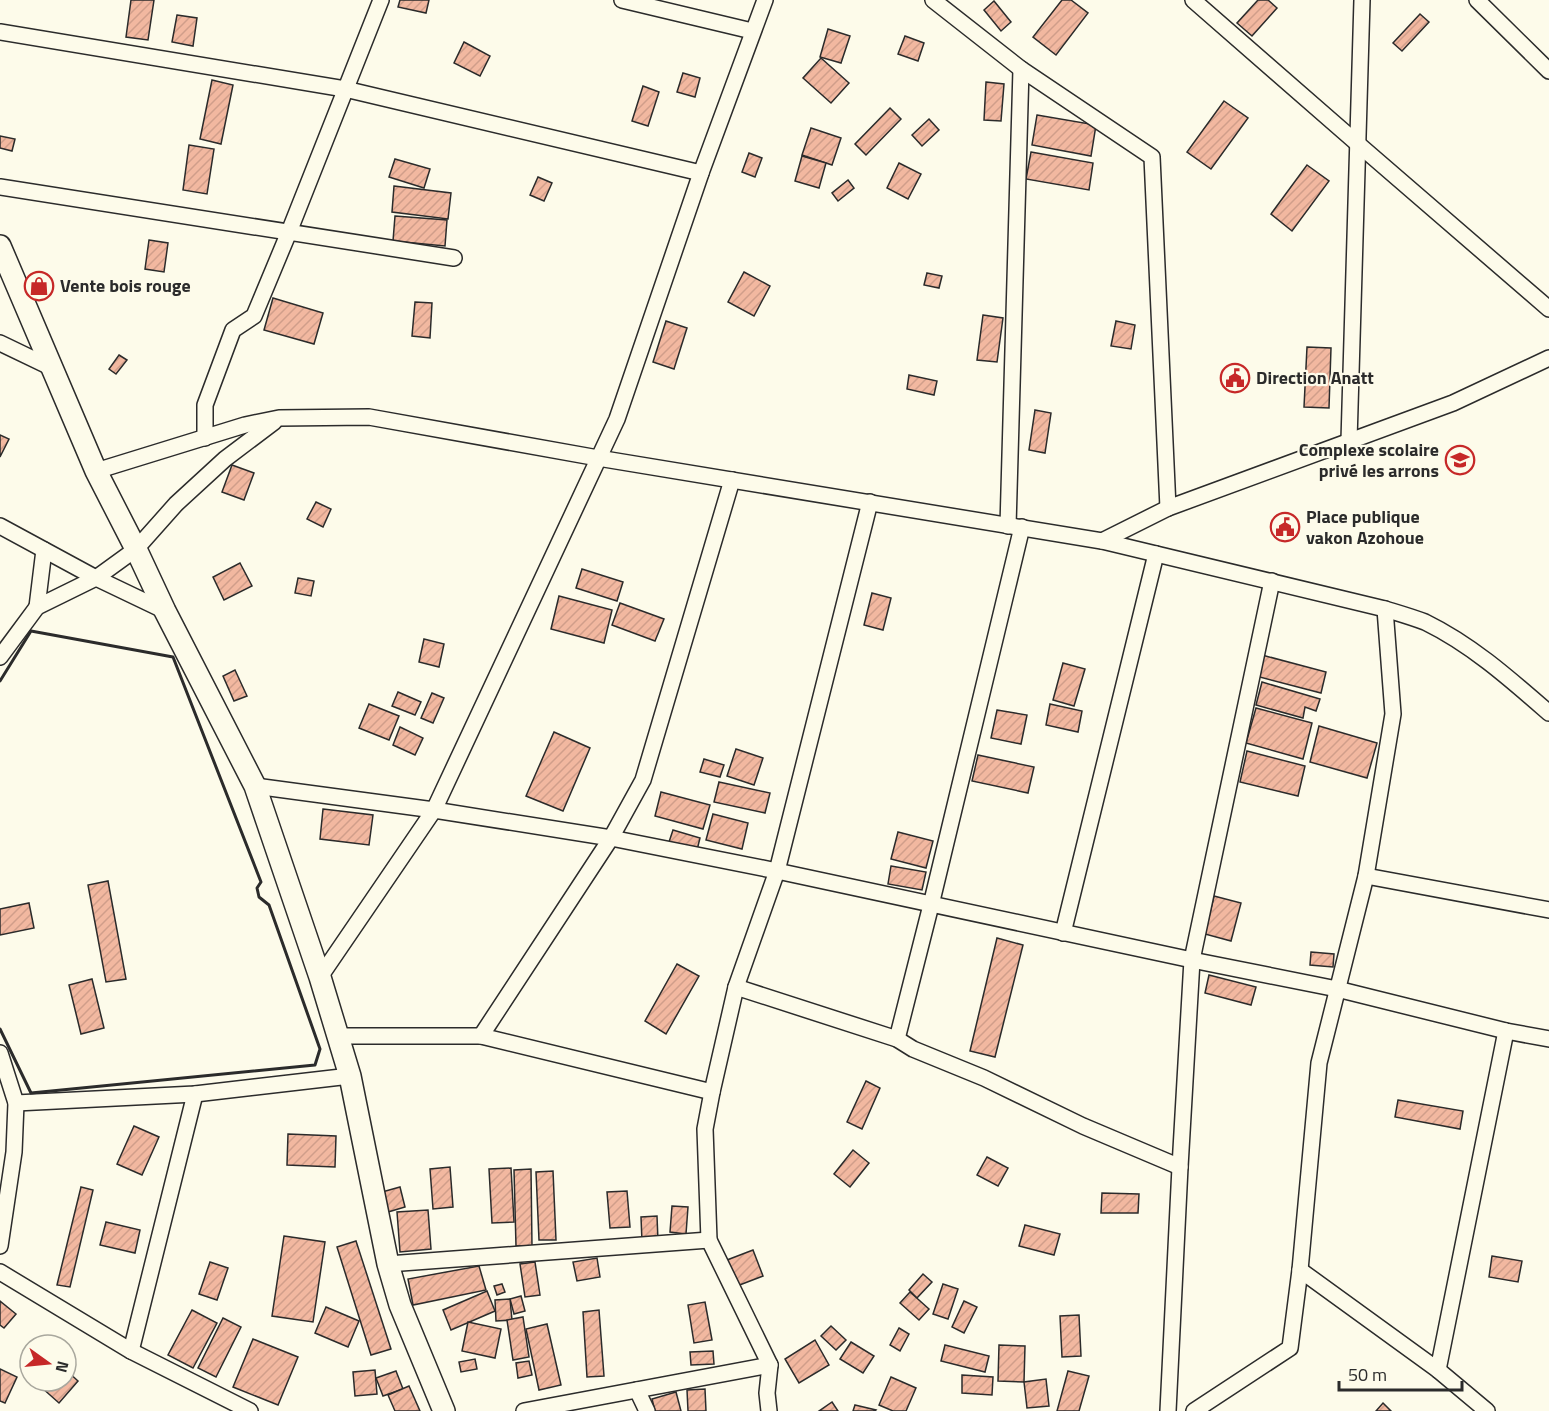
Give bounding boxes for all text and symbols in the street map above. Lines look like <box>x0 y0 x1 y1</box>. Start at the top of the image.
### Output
shop icon: Vente bois rouge <box>23 270 55 302</box>
place label: Vente bois rouge <box>60 272 191 299</box>
public building icon: Direction Anatt <box>1219 362 1251 394</box>
place label: Direction Anatt <box>1256 364 1374 391</box>
place label: Complexe scolaire privé les arrons <box>1299 436 1439 484</box>
school or university icon: Complexe scolaire privé les arrons <box>1444 444 1476 476</box>
place label: Place publique vakon Azohoue <box>1306 503 1424 551</box>
public building icon: Place publique vakon Azohoue <box>1269 511 1301 543</box>
north arrow <box>18 1333 78 1393</box>
scale bar <box>1339 1354 1462 1392</box>
text: N <box>49 1358 76 1375</box>
text: 50 m <box>1348 1361 1387 1388</box>

